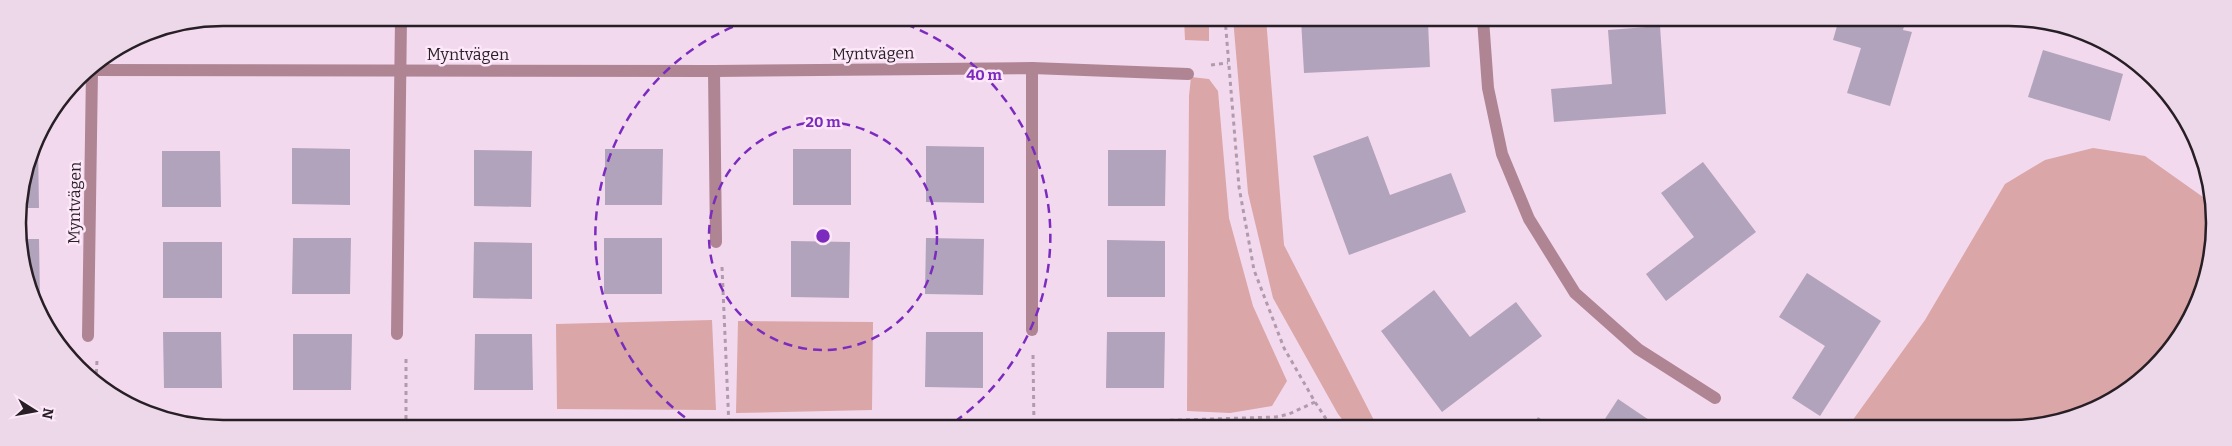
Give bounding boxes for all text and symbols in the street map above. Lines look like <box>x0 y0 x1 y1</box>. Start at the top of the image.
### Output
street label: Myntvägen <box>832 43 914 64</box>
street label: Myntvägen <box>427 45 509 64</box>
text: 40 m <box>966 66 1003 84</box>
text: 20 m <box>806 113 841 131</box>
street label: Myntvägen <box>64 162 85 244</box>
centre of rings <box>814 227 832 245</box>
north arrow <box>10 386 60 436</box>
text: N <box>38 406 57 420</box>

